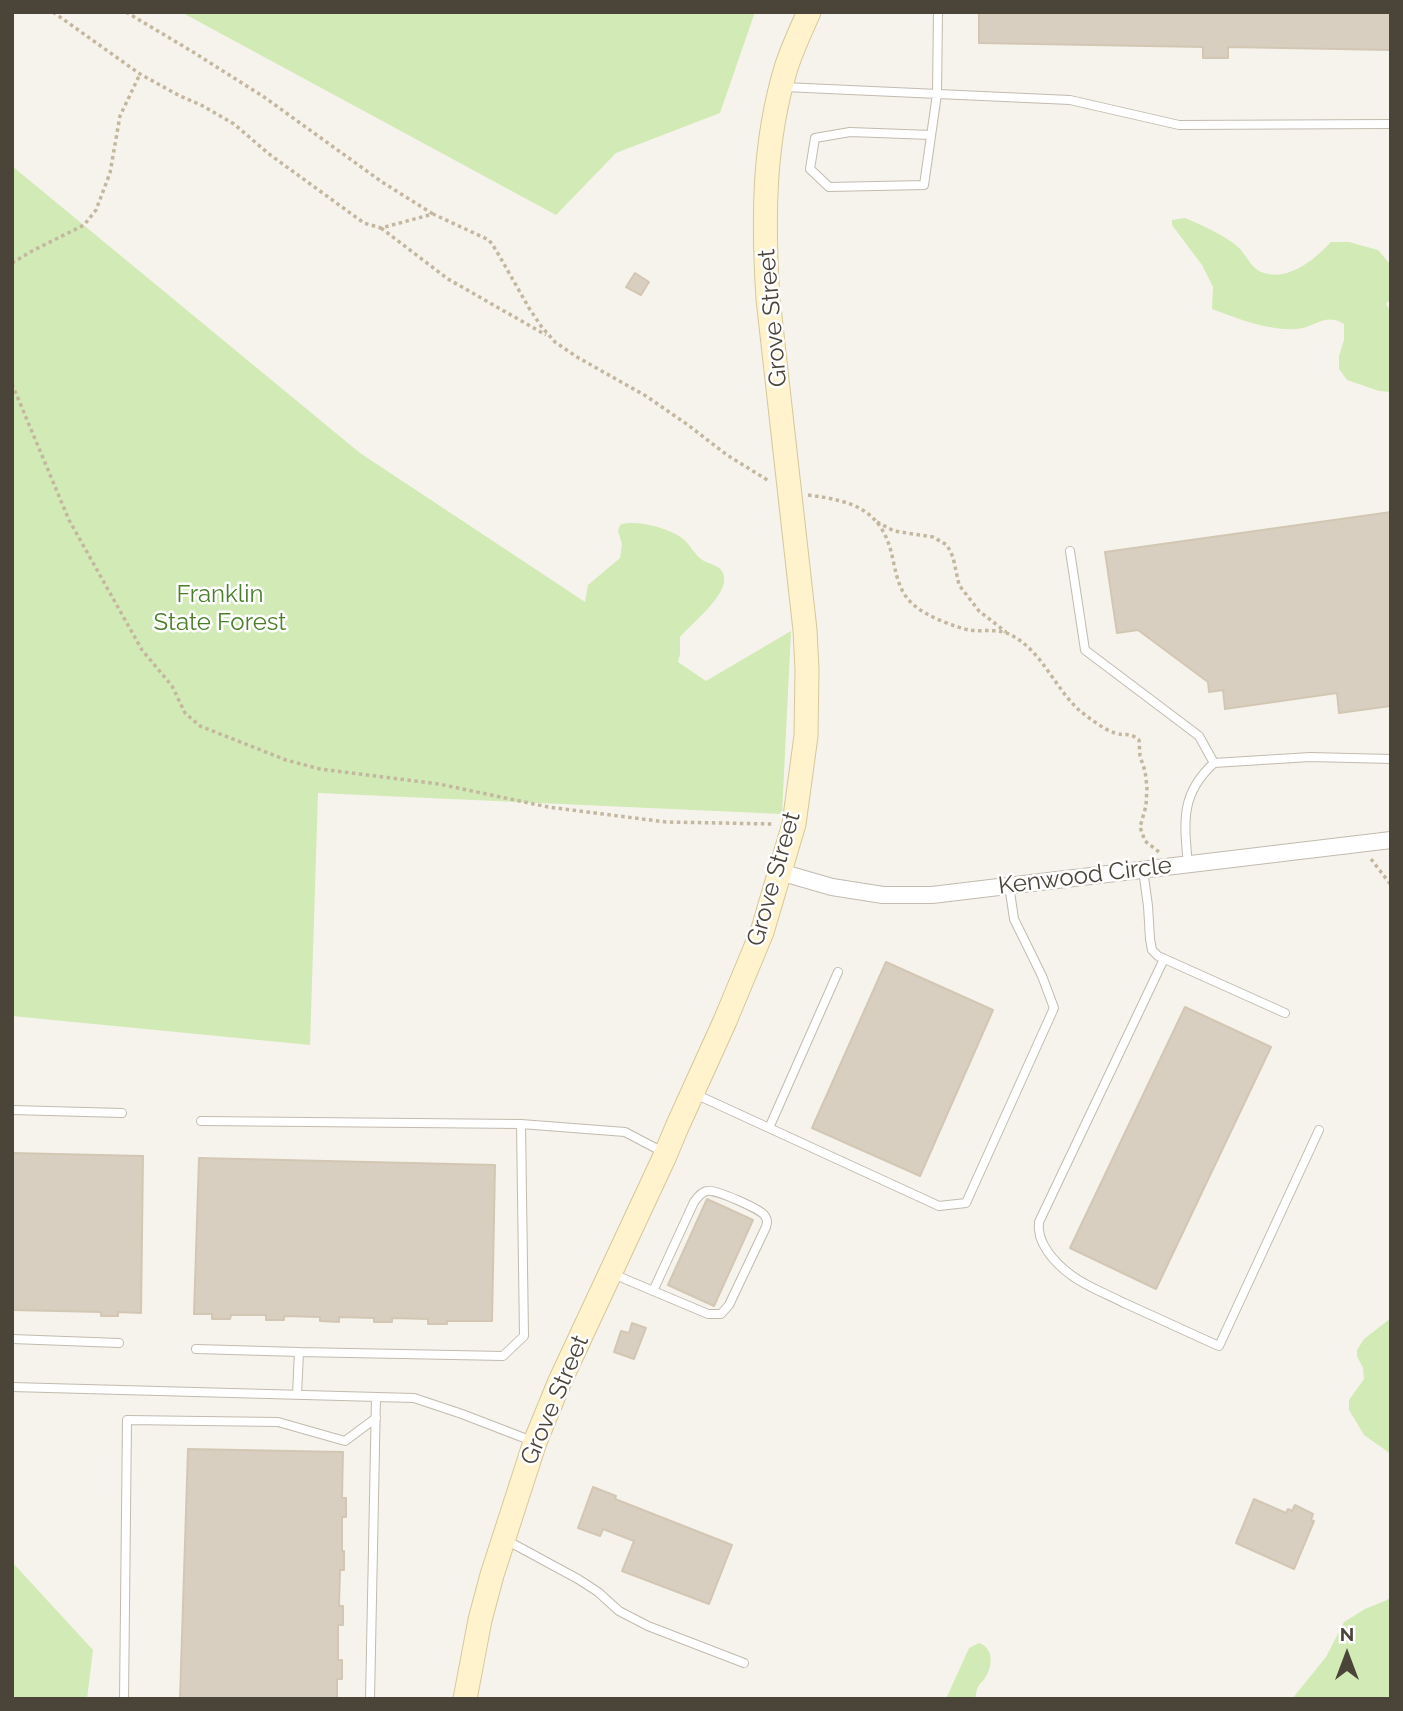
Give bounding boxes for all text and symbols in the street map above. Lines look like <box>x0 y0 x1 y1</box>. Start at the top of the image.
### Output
street label: Grove Street <box>753 248 793 388</box>
park label: Franklin State Forest <box>154 581 286 637</box>
street label: Grove Street <box>741 809 807 949</box>
street label: Kenwood Circle <box>997 851 1173 901</box>
street label: Grove Street <box>515 1331 595 1469</box>
north arrow <box>1312 1620 1382 1690</box>
text: N <box>1340 1623 1354 1645</box>

